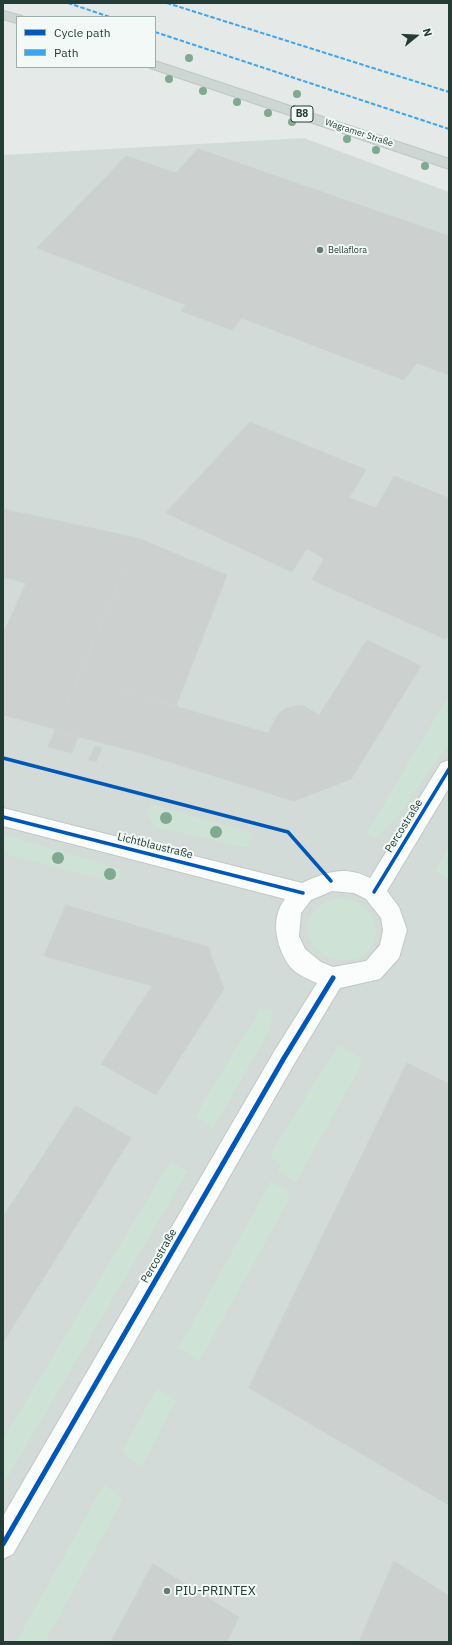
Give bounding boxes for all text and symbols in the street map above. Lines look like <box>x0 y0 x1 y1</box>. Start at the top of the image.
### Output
legend <box>16 16 156 68</box>
north arrow <box>396 16 436 56</box>
text: Cycle path <box>54 25 111 40</box>
text: N <box>420 26 435 38</box>
text: Path <box>54 45 79 60</box>
road number: B8 <box>291 106 313 122</box>
street label: Wagramer Straße <box>324 117 394 149</box>
marker: Bellaflora <box>315 245 325 255</box>
place label: Bellaflora <box>328 245 367 255</box>
street label: Percostraße <box>382 797 426 855</box>
street label: Lichtblaustraße <box>116 830 194 862</box>
street label: Percostraße <box>138 1227 180 1285</box>
place label: PIU-PRINTEX <box>175 1583 256 1599</box>
marker: PIU-PRINTEX <box>162 1586 172 1596</box>

